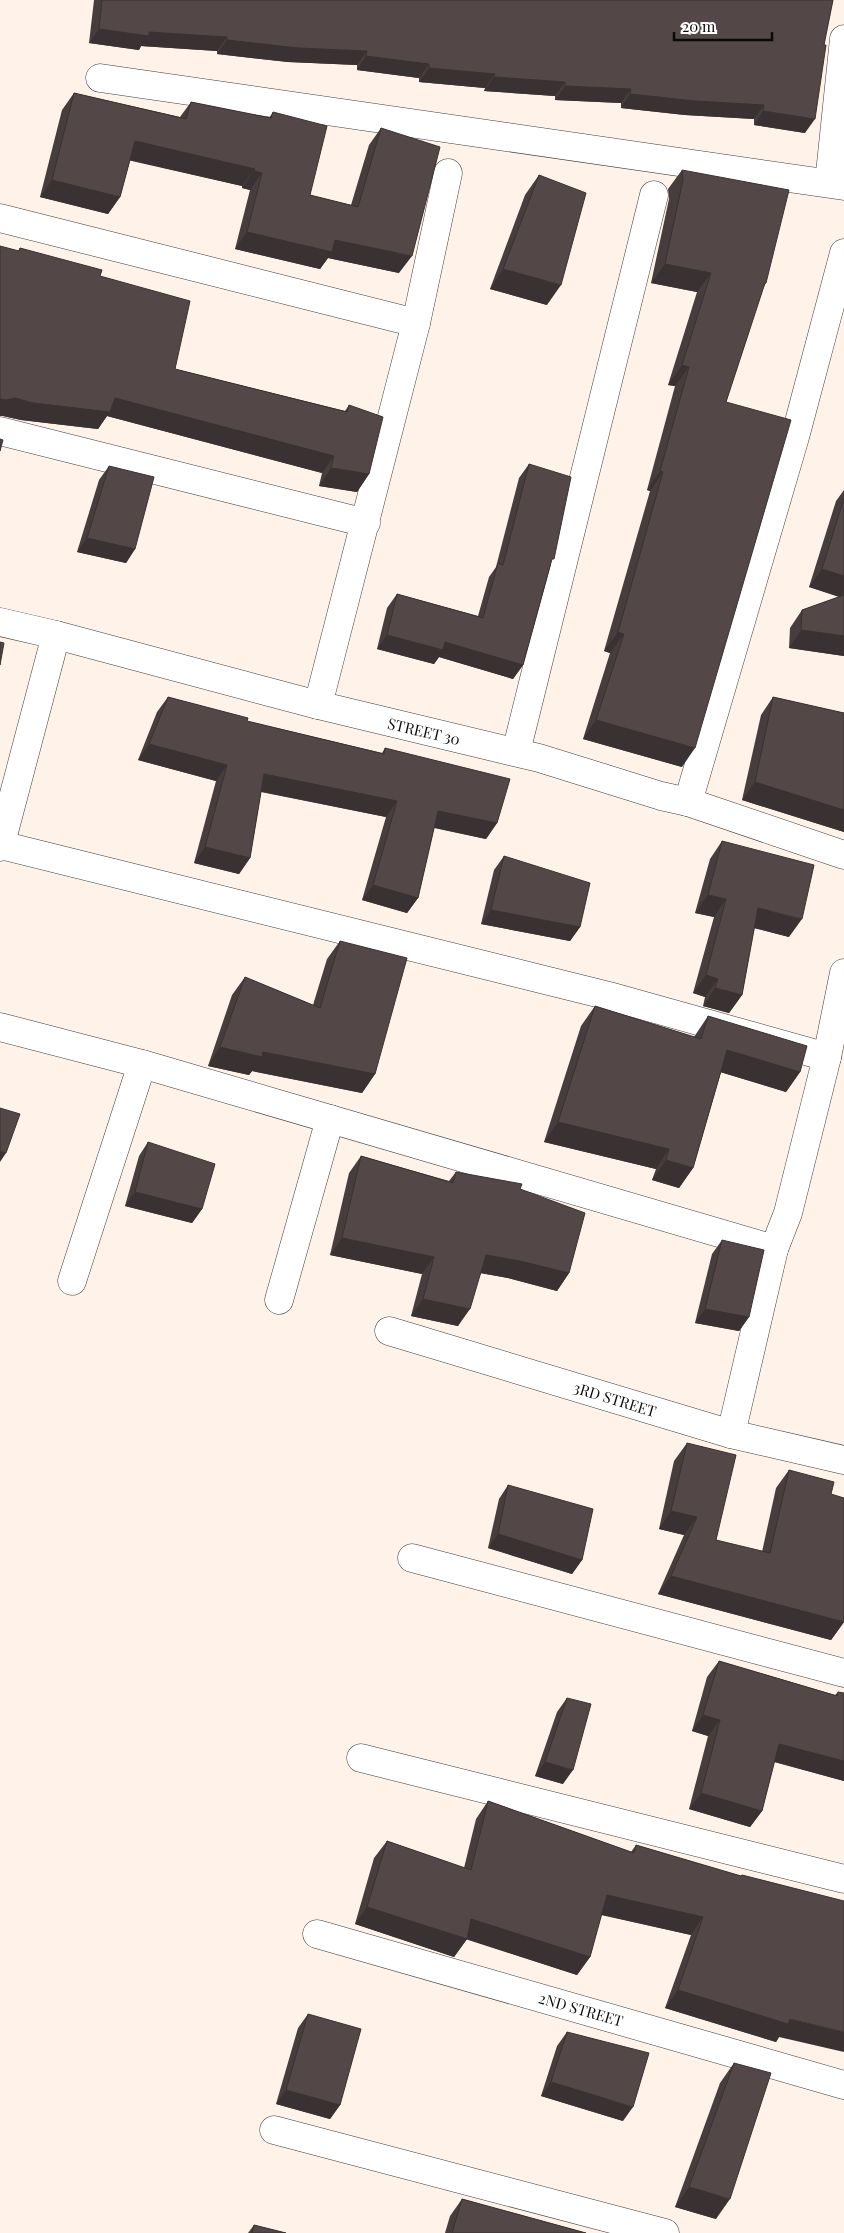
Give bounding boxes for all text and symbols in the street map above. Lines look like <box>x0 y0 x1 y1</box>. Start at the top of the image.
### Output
scale bar <box>674 10 772 42</box>
text: 20 m <box>682 16 716 36</box>
street label: STREET 30 <box>386 713 462 749</box>
street label: 3RD STREET <box>571 1377 659 1421</box>
street label: 2ND STREET <box>536 1987 626 2031</box>

